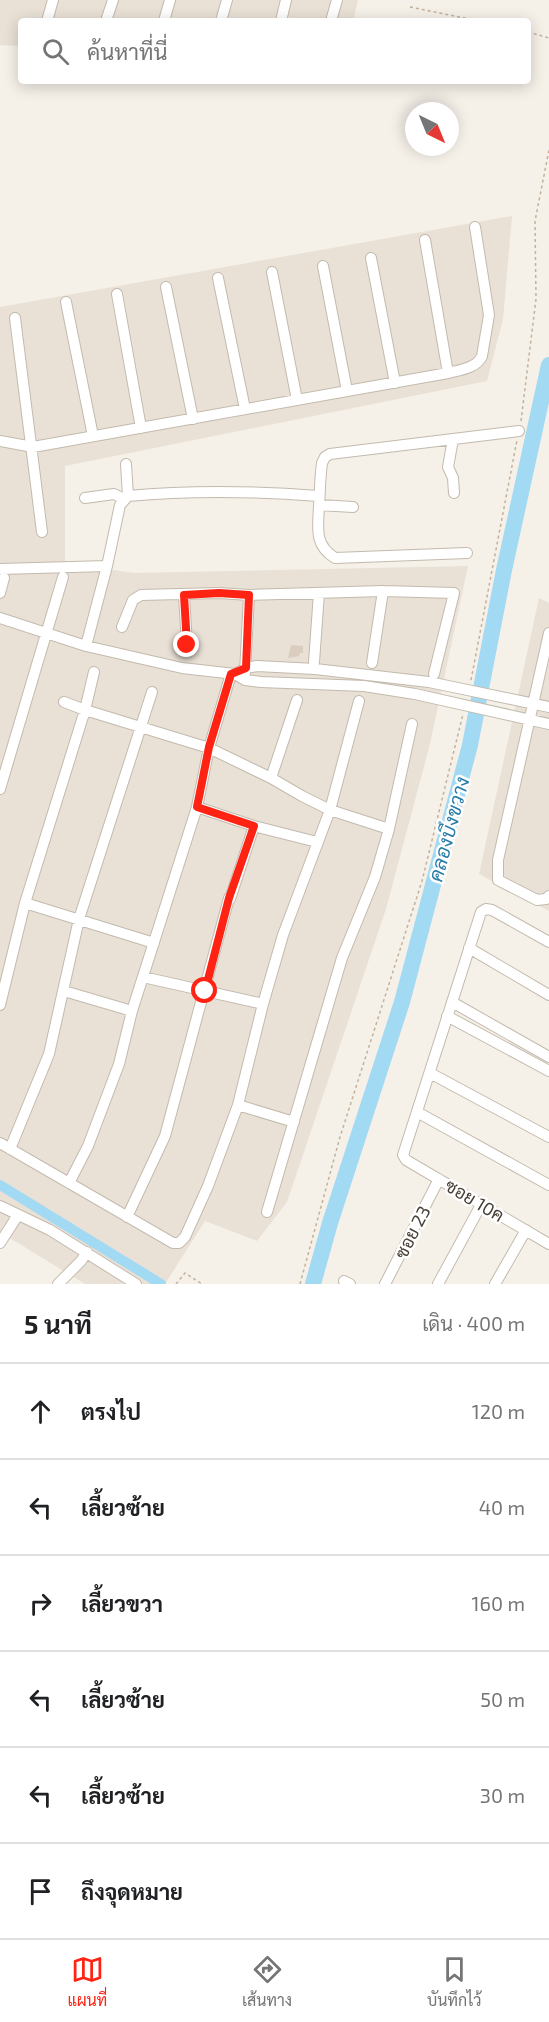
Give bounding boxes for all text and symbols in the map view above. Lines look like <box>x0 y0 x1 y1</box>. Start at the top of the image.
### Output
search box <box>18 18 531 84</box>
icon: search <box>39 35 72 68</box>
text: ค้นหาที่นี่ <box>87 38 167 64</box>
north arrow <box>405 102 459 156</box>
route end <box>173 631 199 657</box>
water label: คลองบึงขวาง <box>423 774 473 884</box>
route start <box>191 977 217 1003</box>
street label: ซอย 10ค <box>442 1174 508 1226</box>
street label: ซอย 23 <box>389 1202 435 1262</box>
text: 5 นาที <box>24 1308 92 1339</box>
text: เดิน · 400 m <box>422 1311 525 1335</box>
icon: ahead <box>24 1395 57 1428</box>
text: ตรงไป <box>81 1398 141 1424</box>
text: 120 m <box>472 1399 525 1423</box>
icon: left <box>24 1491 57 1524</box>
text: เลี้ยวซ้าย <box>81 1494 165 1520</box>
text: 40 m <box>479 1495 525 1519</box>
icon: right <box>24 1587 57 1620</box>
text: เลี้ยวขวา <box>81 1590 163 1616</box>
text: 160 m <box>472 1591 525 1615</box>
icon: left <box>24 1683 57 1716</box>
text: เลี้ยวซ้าย <box>81 1686 165 1712</box>
text: 50 m <box>480 1687 525 1711</box>
icon: left <box>24 1779 57 1812</box>
text: เลี้ยวซ้าย <box>81 1782 165 1808</box>
text: 30 m <box>480 1783 525 1807</box>
icon: arrive <box>24 1875 57 1908</box>
text: ถึงจุดหมาย <box>81 1878 183 1904</box>
tab: แผนที่ <box>67 1953 107 2010</box>
tab: เส้นทาง <box>242 1953 292 2010</box>
tab: บันทึกไว้ <box>427 1953 482 2010</box>

